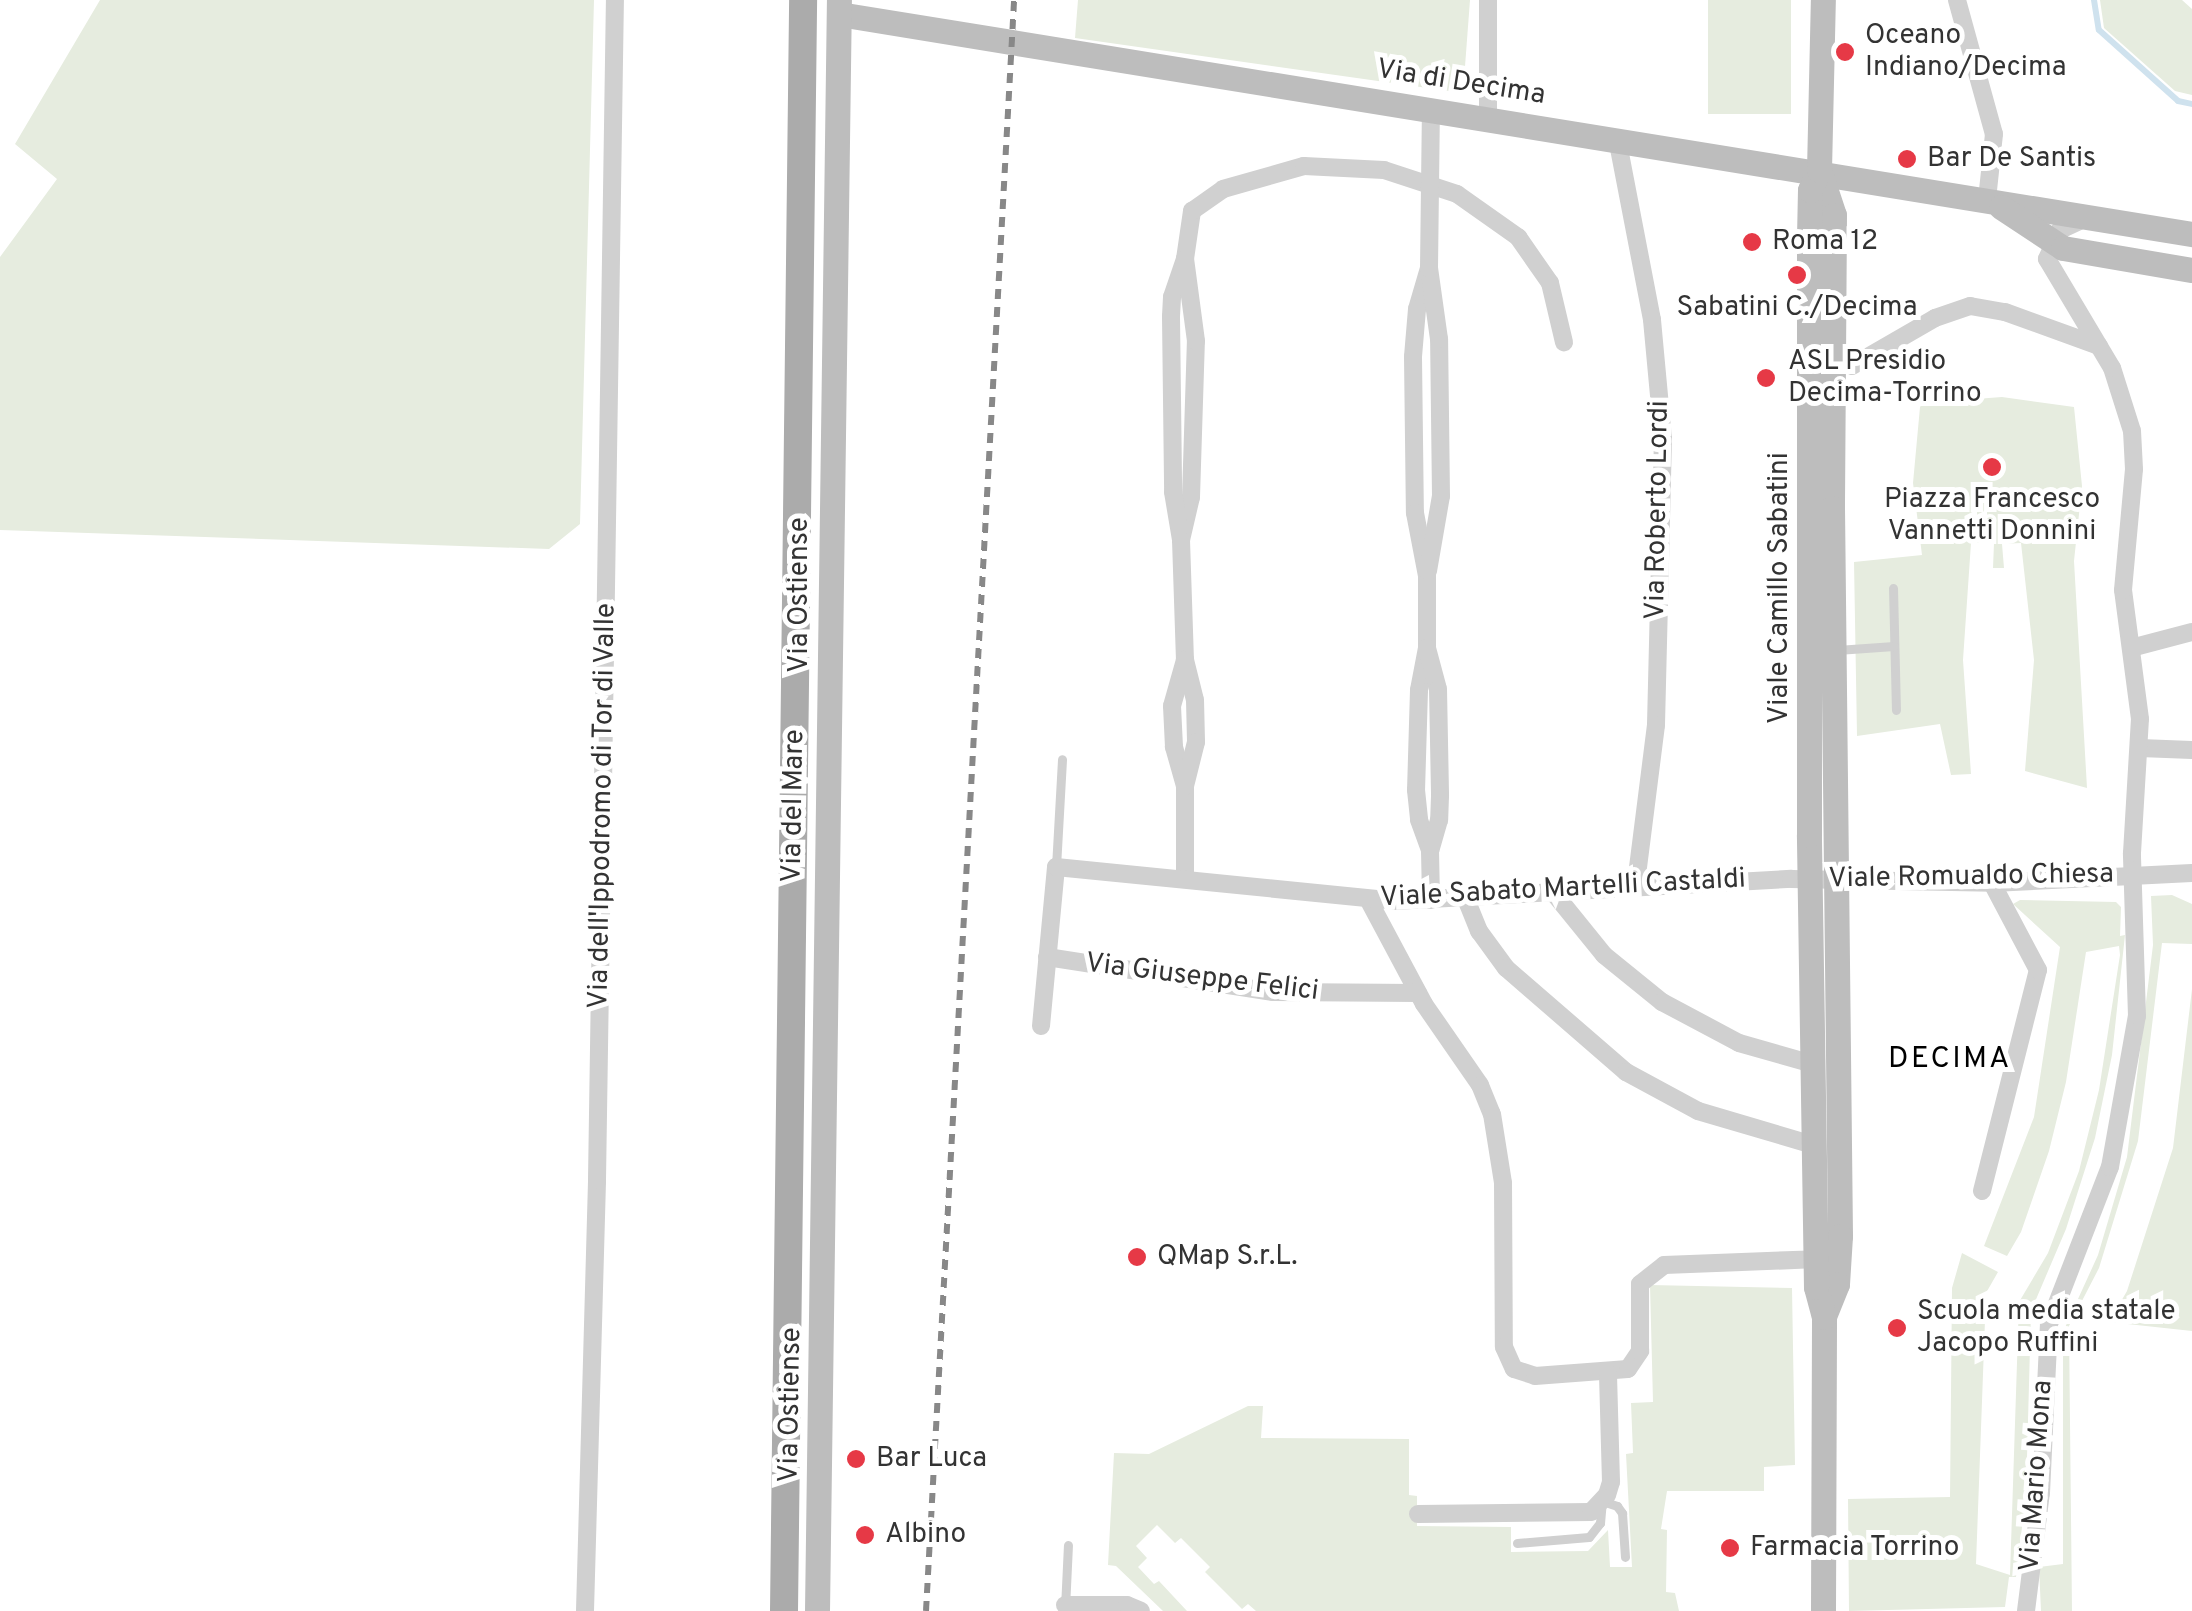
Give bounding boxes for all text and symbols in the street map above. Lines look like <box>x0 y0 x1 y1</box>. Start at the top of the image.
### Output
place label: Oceano Indiano/Decima <box>1865 19 2066 85</box>
marker: Oceano Indiano/Decima <box>1834 41 1856 63</box>
street label: Via di Decima <box>1374 53 1548 113</box>
place label: Bar De Santis <box>1927 142 2096 176</box>
marker: Bar De Santis <box>1896 148 1918 170</box>
place label: Roma 12 <box>1772 225 1878 259</box>
marker: Roma 12 <box>1741 231 1763 253</box>
marker: Sabatini C./Decima <box>1786 264 1808 286</box>
place label: Sabatini C./Decima <box>1677 291 1917 325</box>
place label: ASL Presidio Decima-Torrino <box>1788 345 1982 411</box>
marker: ASL Presidio Decima-Torrino <box>1753 365 1779 391</box>
street label: Via Roberto Lordi <box>1639 400 1677 620</box>
street label: Viale Camillo Sabatini <box>1763 452 1797 724</box>
marker: Piazza Francesco Vannetti Donnini <box>1981 456 2003 478</box>
place label: Piazza Francesco Vannetti Donnini <box>1884 483 2100 549</box>
street label: Via Ostiense <box>783 517 817 673</box>
street label: Via dell'Ippodromo di Tor di Valle <box>583 602 623 1010</box>
street label: Via del Mare <box>776 729 812 883</box>
street label: Viale Romualdo Chiesa <box>1828 858 2114 896</box>
street label: Viale Sabato Martelli Castaldi <box>1379 863 1747 915</box>
street label: Via Giuseppe Felici <box>1083 947 1321 1009</box>
district label: DECIMA <box>1888 1042 2012 1078</box>
place label: QMap S.r.L. <box>1157 1240 1298 1274</box>
marker: QMap S.r.L. <box>1126 1246 1148 1268</box>
place label: Scuola media statale Jacopo Ruffini <box>1917 1295 2176 1361</box>
marker: Scuola media statale Jacopo Ruffini <box>1886 1317 1908 1339</box>
street label: Via Ostiense <box>773 1327 809 1483</box>
street label: Via Mario Mona <box>2014 1379 2060 1573</box>
place label: Bar Luca <box>876 1442 987 1476</box>
marker: Bar Luca <box>845 1448 867 1470</box>
place label: Albino <box>885 1518 966 1552</box>
marker: Albino <box>854 1524 876 1546</box>
place label: Farmacia Torrino <box>1750 1531 1960 1565</box>
marker: Farmacia Torrino <box>1719 1537 1741 1559</box>

